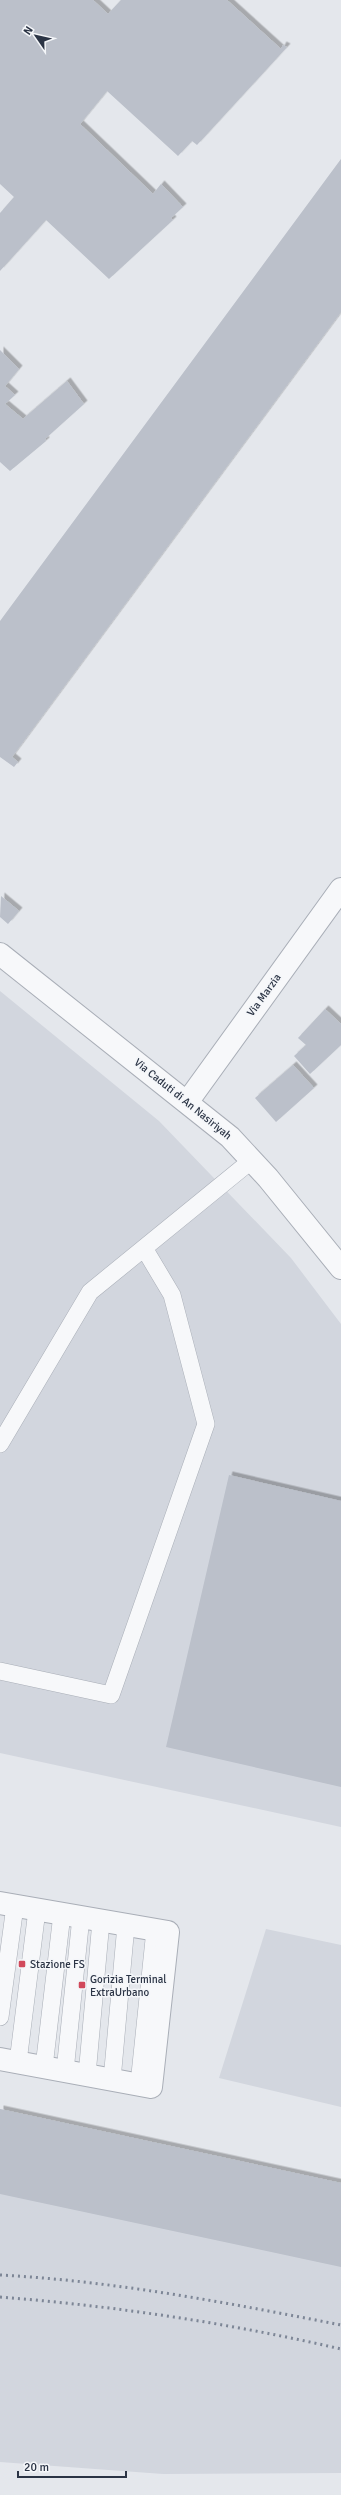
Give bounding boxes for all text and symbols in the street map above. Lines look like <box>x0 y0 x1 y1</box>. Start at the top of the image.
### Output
north arrow <box>16 16 56 56</box>
text: N <box>21 24 36 37</box>
street label: Via Marzia <box>244 971 284 1019</box>
street label: Via Caduti di An Nasiriyah <box>132 1056 234 1142</box>
place label: Stazione FS <box>30 1958 85 1971</box>
marker: Stazione FS <box>17 1959 27 1969</box>
place label: Gorizia Terminal ExtraUrbano <box>90 1973 167 1999</box>
marker: Gorizia Terminal ExtraUrbano <box>77 1980 87 1990</box>
scale bar <box>18 2453 126 2479</box>
text: 20 m <box>24 2460 49 2475</box>

